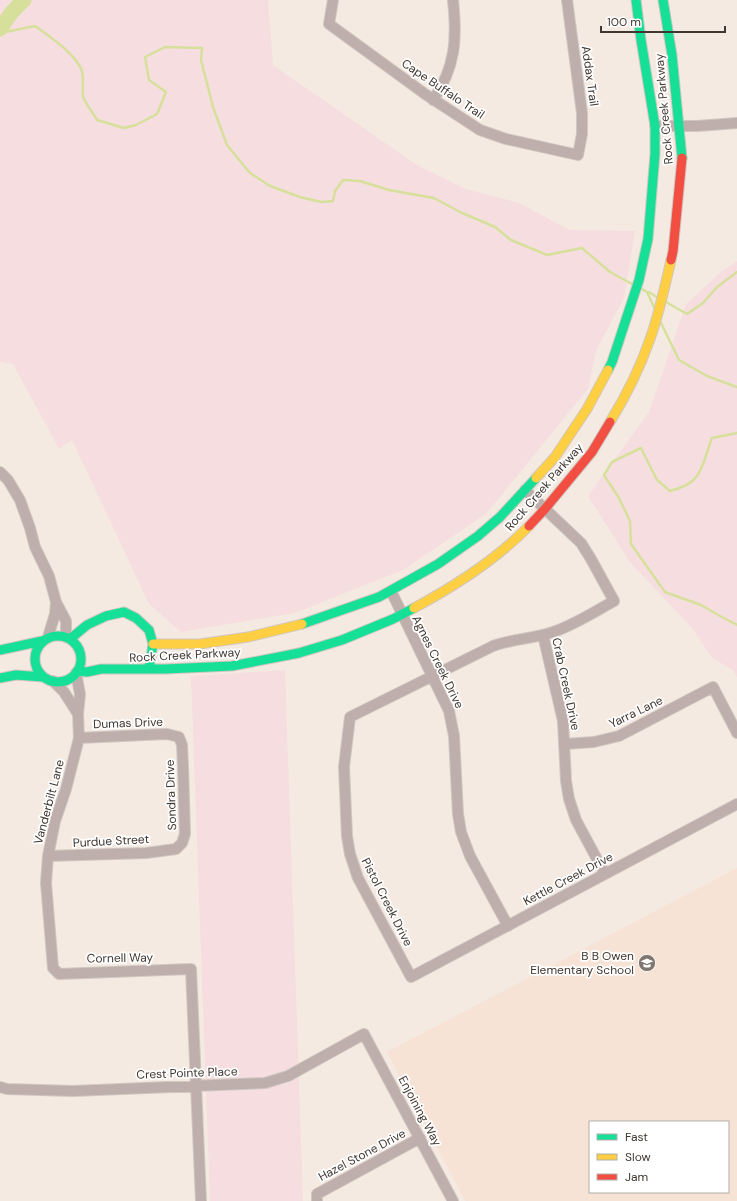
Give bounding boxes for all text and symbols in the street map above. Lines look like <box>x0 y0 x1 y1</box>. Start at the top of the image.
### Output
scale bar <box>601 8 725 34</box>
text: 100 m <box>607 14 641 30</box>
street label: Addax Trail <box>578 45 602 107</box>
street label: Rock Creek Parkway <box>651 53 677 165</box>
street label: Cape Buffalo Trail <box>398 55 488 123</box>
street label: Rock Creek Parkway <box>501 439 587 534</box>
street label: Agnes Creek Drive <box>409 613 468 711</box>
street label: Crab Creek Drive <box>548 636 584 732</box>
street label: Rock Creek Parkway <box>129 644 241 666</box>
street label: Yarra Lane <box>607 692 666 732</box>
street label: Dumas Drive <box>93 714 163 732</box>
street label: Vanderbilt Lane <box>30 758 68 846</box>
street label: Sondra Drive <box>162 759 180 831</box>
street label: Purdue Street <box>72 831 150 851</box>
street label: Kettle Creek Drive <box>520 849 616 909</box>
street label: Pistol Creek Drive <box>358 855 416 949</box>
place label: B B Owen Elementary School <box>530 948 634 978</box>
street label: Cornell Way <box>87 949 154 967</box>
school or university icon: B B Owen Elementary School <box>637 953 657 973</box>
street label: Crest Pointe Place <box>136 1063 238 1083</box>
street label: Enjoining Way <box>395 1073 445 1149</box>
legend <box>589 1121 729 1193</box>
street label: Hazel Stone Drive <box>316 1125 409 1185</box>
text: Fast <box>625 1129 648 1145</box>
text: Slow <box>625 1149 651 1165</box>
text: Jam <box>625 1169 648 1185</box>

